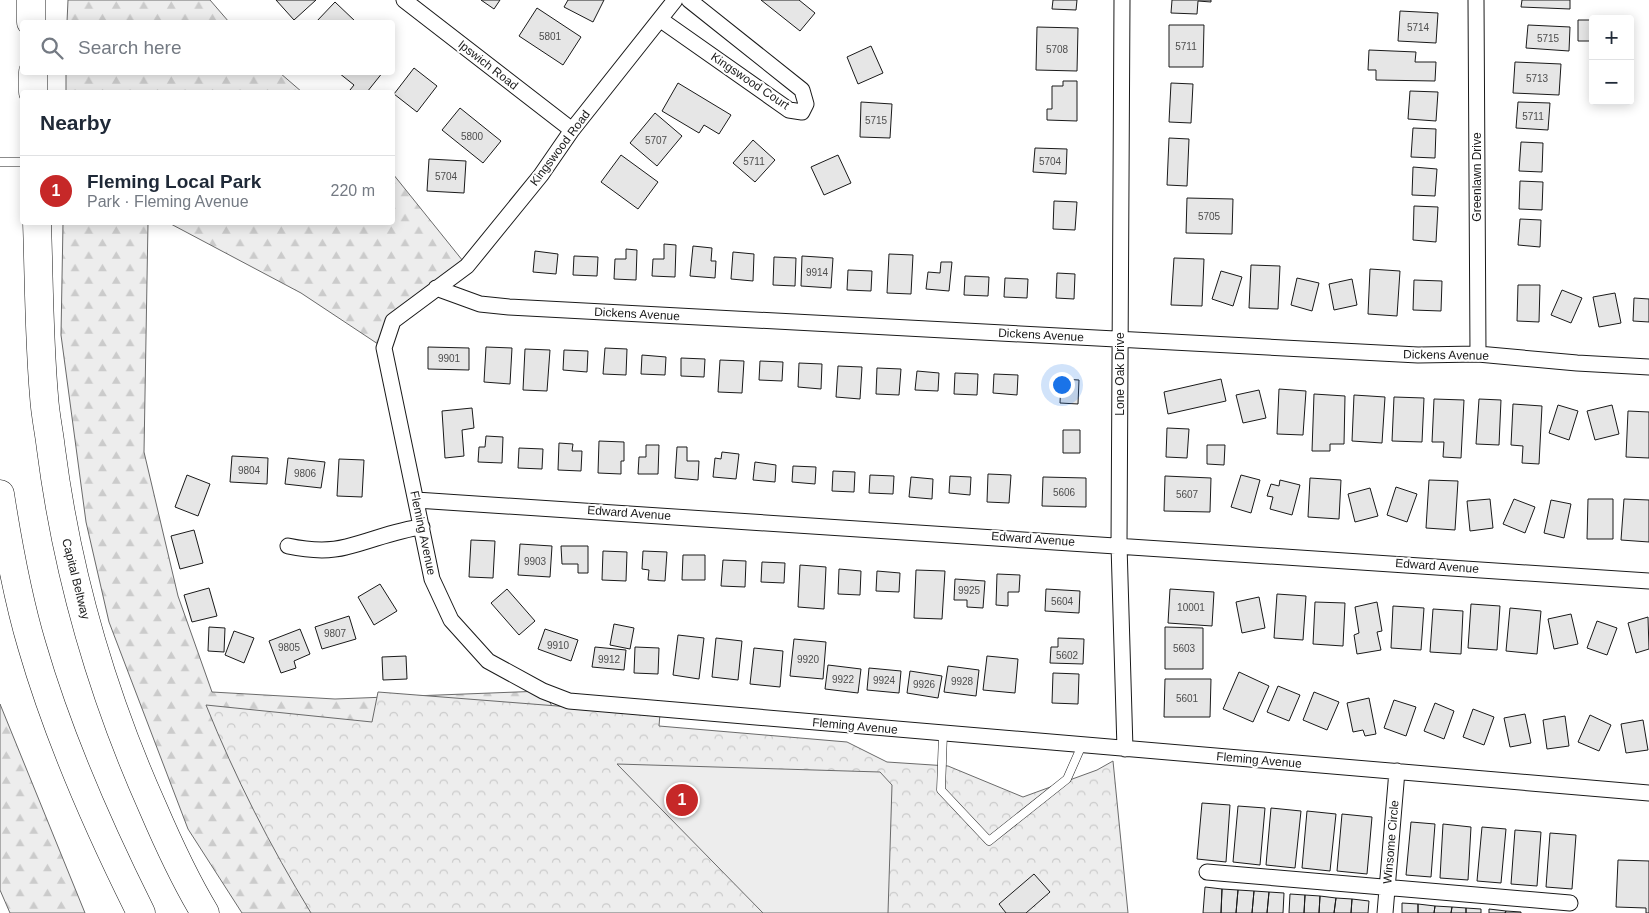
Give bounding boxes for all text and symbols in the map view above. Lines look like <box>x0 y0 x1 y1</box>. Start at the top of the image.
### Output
map controls <box>1589 15 1634 105</box>
button: + <box>1589 15 1634 60</box>
search box <box>20 20 395 75</box>
house number: 5714 <box>1407 22 1430 33</box>
house number: 5801 <box>539 31 562 42</box>
house number: 5715 <box>1537 33 1560 44</box>
icon: search <box>38 34 66 62</box>
text: Search here <box>78 37 182 58</box>
street label: Ipswich Road <box>455 37 521 93</box>
house number: 5711 <box>1175 41 1197 52</box>
house number: 5708 <box>1046 44 1069 55</box>
street label: Kingswood Court <box>708 50 792 113</box>
button: − <box>1589 60 1634 105</box>
house number: 5713 <box>1526 73 1549 84</box>
street label: Kingswood Road <box>527 108 593 188</box>
text: Nearby <box>40 111 111 134</box>
house number: 5711 <box>1522 111 1544 122</box>
house number: 5715 <box>865 115 888 126</box>
house number: 5800 <box>461 131 484 142</box>
street label: Greenlawn Drive <box>1470 132 1484 222</box>
house number: 5707 <box>645 135 668 146</box>
house number: 5711 <box>743 156 765 167</box>
house number: 5704 <box>1039 156 1062 167</box>
text: Fleming Local Park <box>87 171 261 192</box>
house number: 5704 <box>435 171 458 182</box>
text: 1 <box>52 182 60 199</box>
text: 220 m <box>331 182 375 199</box>
text: Park · Fleming Avenue <box>87 193 249 210</box>
house number: 5705 <box>1198 211 1221 222</box>
house number: 9914 <box>806 267 829 278</box>
street label: Dickens Avenue <box>594 305 681 323</box>
street label: Dickens Avenue <box>998 326 1085 344</box>
street label: Lone Oak Drive <box>1113 332 1127 416</box>
street label: Dickens Avenue <box>1403 347 1489 363</box>
house number: 9901 <box>438 353 461 364</box>
your location <box>1049 372 1075 398</box>
house number: 9804 <box>238 465 261 476</box>
house number: 9806 <box>294 468 317 479</box>
house number: 5606 <box>1053 487 1076 498</box>
house number: 5607 <box>1176 489 1199 500</box>
street label: Fleming Avenue <box>407 490 439 577</box>
street label: Edward Avenue <box>587 503 672 523</box>
street label: Edward Avenue <box>991 529 1076 549</box>
street label: Capital Beltway <box>59 537 93 621</box>
house number: 9903 <box>524 556 547 567</box>
street label: Edward Avenue <box>1395 556 1480 576</box>
house number: 9925 <box>958 585 981 596</box>
house number: 5604 <box>1051 596 1074 607</box>
house number: 10001 <box>1177 602 1205 613</box>
house number: 9807 <box>324 628 347 639</box>
house number: 9910 <box>547 640 570 651</box>
house number: 9805 <box>278 642 301 653</box>
house number: 5603 <box>1173 643 1196 654</box>
house number: 5602 <box>1056 650 1079 661</box>
house number: 9912 <box>598 654 621 665</box>
house number: 9920 <box>797 654 820 665</box>
house number: 9922 <box>832 674 855 685</box>
house number: 9924 <box>873 675 896 686</box>
house number: 9928 <box>951 676 974 687</box>
house number: 9926 <box>913 679 936 690</box>
house number: 5601 <box>1176 693 1199 704</box>
street label: Fleming Avenue <box>812 715 899 737</box>
street label: Fleming Avenue <box>1216 749 1303 771</box>
pin: 1 <box>666 781 698 819</box>
street label: Winsome Circle <box>1380 799 1402 884</box>

